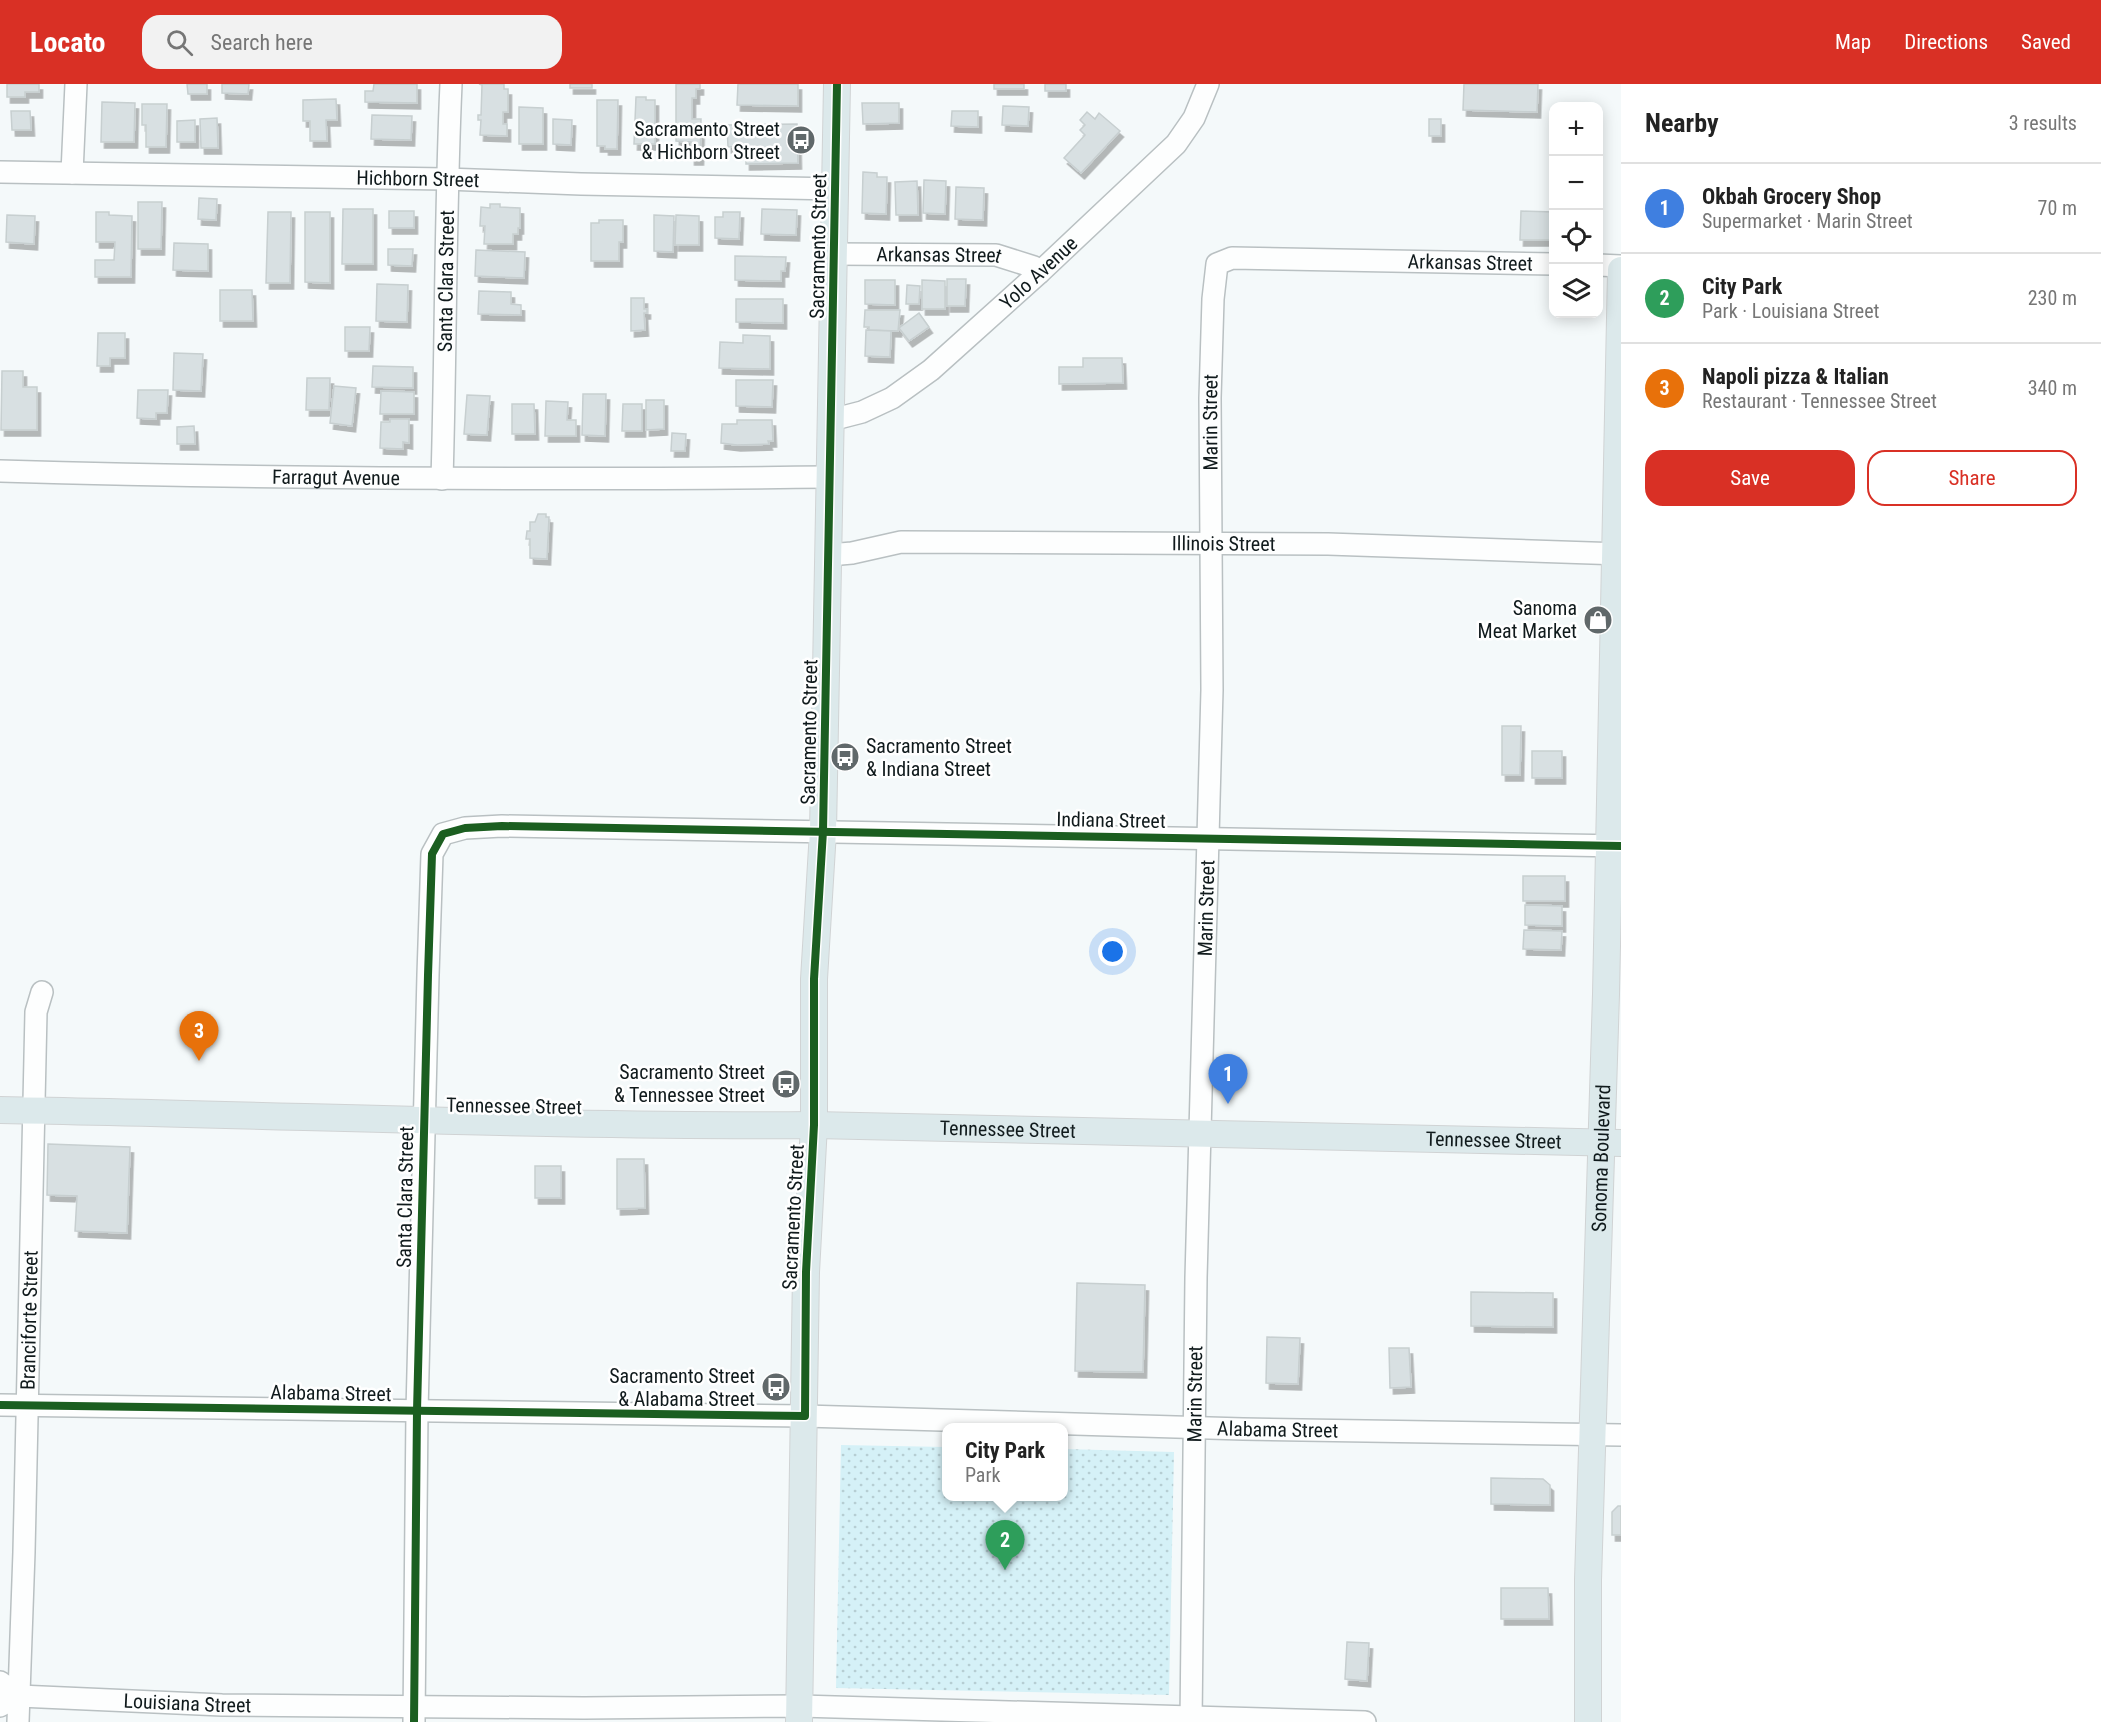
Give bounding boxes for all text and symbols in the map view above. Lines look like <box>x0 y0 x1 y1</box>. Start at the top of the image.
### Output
search box <box>142 15 562 69</box>
text: Locato <box>30 26 106 59</box>
icon: search <box>163 26 196 59</box>
text: Search here <box>211 30 313 55</box>
text: Map <box>1835 30 1871 54</box>
text: Directions <box>1904 30 1988 54</box>
text: Saved <box>2021 30 2071 54</box>
map controls <box>1549 102 1603 318</box>
button: + <box>1549 102 1603 156</box>
text: Nearby <box>1645 108 1719 138</box>
text: 3 results <box>2009 111 2077 135</box>
place label: Sacramento Street & Hichborn Street <box>634 117 780 164</box>
bus stop icon: Sacramento Street & Hichborn Street <box>785 124 817 156</box>
button: − <box>1549 156 1603 210</box>
street label: Hichborn Street <box>356 166 480 192</box>
street label: Sacramento Street <box>805 173 831 319</box>
text: Okbah Grocery Shop <box>1702 184 1881 209</box>
text: 1 <box>1659 196 1670 220</box>
text: 70 m <box>2038 196 2077 220</box>
text: Supermarket · Marin Street <box>1702 209 1913 233</box>
street label: Santa Clara Street <box>433 210 459 352</box>
button: locate <box>1549 210 1603 264</box>
street label: Yolo Avenue <box>995 231 1082 314</box>
street label: Arkansas Street <box>876 242 1005 268</box>
street label: Arkansas Street <box>1407 249 1533 276</box>
button: layers <box>1549 264 1603 318</box>
text: City Park <box>1702 274 1782 299</box>
text: 2 <box>1659 286 1670 310</box>
text: 230 m <box>2028 286 2077 310</box>
text: Park · Louisiana Street <box>1702 299 1880 323</box>
text: Napoli pizza & Italian <box>1702 364 1889 389</box>
street label: Marin Street <box>1198 374 1223 471</box>
text: 3 <box>1659 376 1670 400</box>
text: 340 m <box>2028 376 2077 400</box>
text: Restaurant · Tennessee Street <box>1702 389 1937 413</box>
button: Save <box>1645 450 1855 506</box>
button: Share <box>1867 450 2077 506</box>
street label: Farragut Avenue <box>272 465 400 490</box>
street label: Illinois Street <box>1172 531 1276 556</box>
place label: Sanoma Meat Market <box>1478 596 1577 643</box>
shop icon: Sanoma Meat Market <box>1582 604 1614 636</box>
street label: Sacramento Street <box>796 659 822 805</box>
place label: Sacramento Street & Indiana Street <box>866 734 1012 781</box>
bus stop icon: Sacramento Street & Indiana Street <box>829 741 861 773</box>
street label: Indiana Street <box>1056 807 1166 833</box>
street label: Marin Street <box>1193 859 1219 957</box>
your location <box>1098 937 1127 966</box>
pin: 3 <box>180 1012 218 1061</box>
pin: 1 <box>1208 1054 1248 1104</box>
place label: Sacramento Street & Tennessee Street <box>614 1060 765 1107</box>
bus stop icon: Sacramento Street & Tennessee Street <box>770 1068 802 1100</box>
street label: Sonoma Boulevard <box>1587 1084 1615 1232</box>
street label: Tennessee Street <box>446 1093 582 1119</box>
street label: Tennessee Street <box>940 1116 1076 1143</box>
street label: Santa Clara Street <box>392 1126 418 1268</box>
street label: Tennessee Street <box>1425 1127 1562 1154</box>
street label: Sacramento Street <box>777 1143 809 1290</box>
street label: Branciforte Street <box>16 1250 43 1390</box>
street label: Marin Street <box>1182 1346 1207 1442</box>
place label: Sacramento Street & Alabama Street <box>609 1364 755 1411</box>
bus stop icon: Sacramento Street & Alabama Street <box>760 1371 792 1403</box>
street label: Alabama Street <box>270 1380 392 1406</box>
street label: Alabama Street <box>1217 1416 1339 1443</box>
popup <box>942 1423 1068 1501</box>
text: City Park <box>965 1438 1045 1463</box>
text: Park <box>965 1463 1001 1487</box>
pin: 2 <box>986 1520 1024 1570</box>
street label: Louisiana Street <box>123 1689 251 1717</box>

